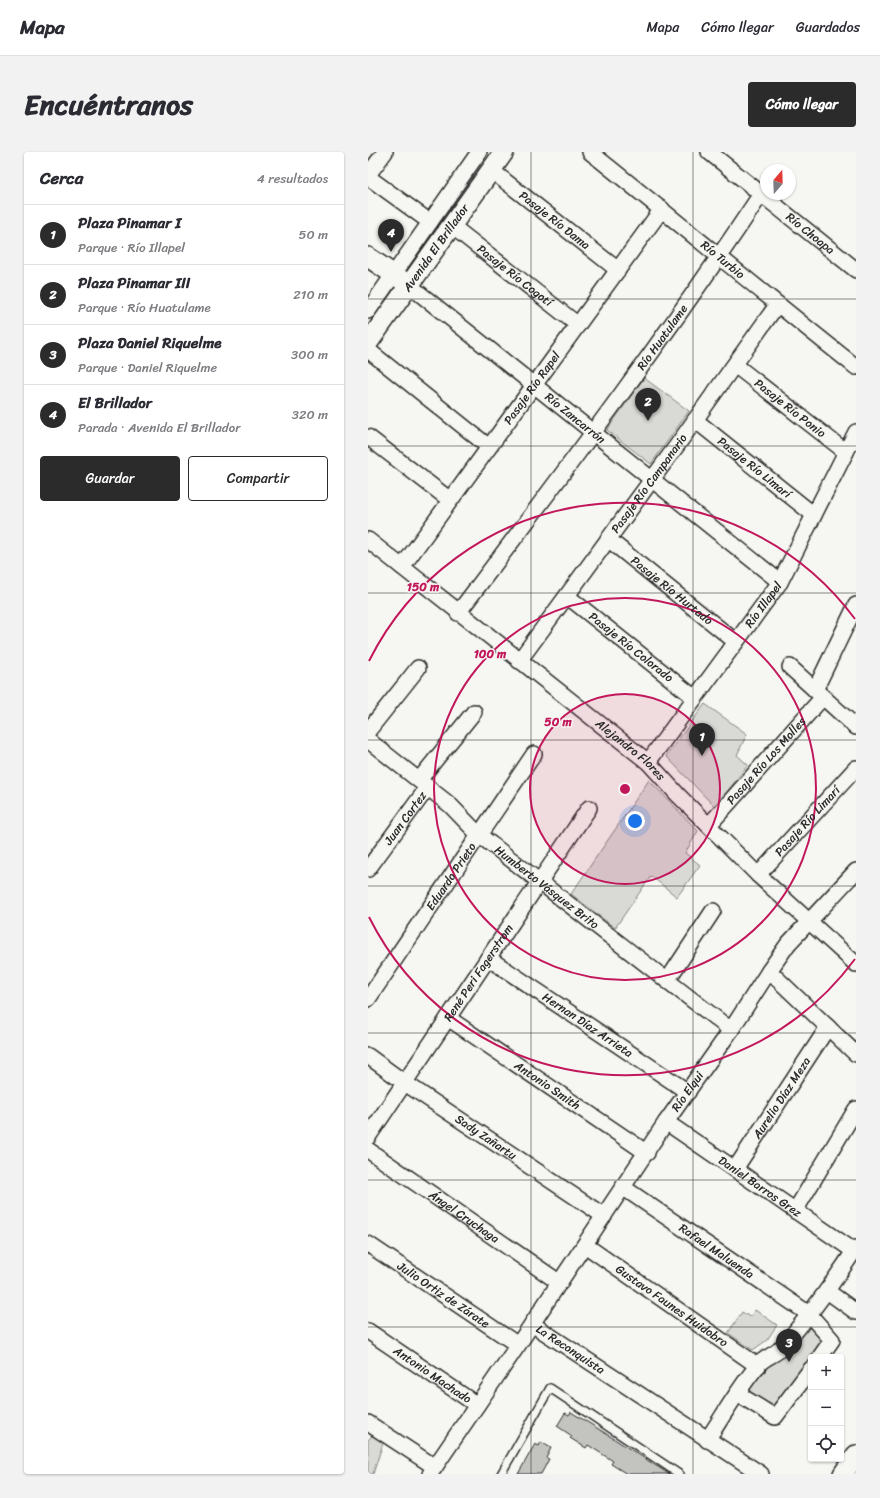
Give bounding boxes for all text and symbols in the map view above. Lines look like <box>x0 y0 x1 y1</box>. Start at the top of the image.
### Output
text: Mapa <box>20 11 65 44</box>
text: Mapa <box>646 15 679 40</box>
text: Cómo llegar <box>701 15 774 40</box>
text: Guardados <box>796 15 860 40</box>
text: Encuéntranos <box>24 80 193 129</box>
button: Cómo llegar <box>748 82 856 127</box>
text: Cerca <box>40 163 83 193</box>
north arrow <box>760 164 796 200</box>
text: 4 resultados <box>257 167 328 190</box>
street label: Pasaje Río Dama <box>514 185 595 255</box>
street label: Avenida El Brillador <box>396 198 476 297</box>
street label: Río Choapa <box>781 207 840 260</box>
text: Plaza Pinamar I <box>78 210 181 236</box>
pin: 4 <box>378 219 404 252</box>
text: 1 <box>50 223 56 246</box>
text: 50 m <box>298 223 328 246</box>
street label: Río Turbio <box>696 235 750 285</box>
text: Parque · Río Illapel <box>78 236 185 259</box>
street label: Pasaje Río Cogotí <box>472 238 559 313</box>
text: Plaza Pinamar III <box>78 270 190 296</box>
text: 2 <box>49 283 57 306</box>
text: 210 m <box>293 283 328 306</box>
text: Parque · Río Huatulame <box>78 296 211 319</box>
street label: Río Huatulame <box>631 300 694 375</box>
text: Plaza Daniel Riquelme <box>78 330 221 356</box>
text: 3 <box>49 343 57 366</box>
text: 300 m <box>291 343 328 366</box>
street label: Pasaje Río Rapel <box>498 346 567 430</box>
text: Parque · Daniel Riquelme <box>78 356 217 379</box>
street label: Pasaje Río Ponio <box>749 373 831 444</box>
street label: Río Zancarrón <box>540 387 611 450</box>
pin: 2 <box>635 388 661 421</box>
text: El Brillador <box>78 390 152 416</box>
text: 4 <box>49 403 57 426</box>
text: 320 m <box>292 403 328 426</box>
text: Parada · Avenida El Brillador <box>78 416 240 439</box>
street label: Pasaje Río Campanario <box>605 429 693 538</box>
street label: Pasaje Río Limarí <box>712 431 798 505</box>
button: Guardar <box>40 456 180 501</box>
button: Compartir <box>188 456 328 501</box>
street label: Pasaje Río Hurtado <box>626 550 718 631</box>
text: 150 m <box>407 576 440 598</box>
street label: Río Illapel <box>739 576 788 633</box>
street label: Pasaje Río Colorado <box>584 606 679 688</box>
text: 100 m <box>474 643 507 665</box>
text: 50 m <box>544 711 572 733</box>
street label: Pasaje Río Los Molles <box>721 711 812 810</box>
street label: Alejandro Flores <box>590 712 671 786</box>
pin: 1 <box>689 723 715 756</box>
street label: Pasaje Río Limarí <box>769 779 847 862</box>
centre of rings <box>618 782 632 796</box>
street label: Juan Cortez <box>377 786 433 851</box>
your location <box>625 811 645 831</box>
street label: Eduardo Prieto <box>420 838 482 915</box>
street label: Humberto Vásquez Brito <box>490 839 604 935</box>
street label: René Peri Fagerstrom <box>437 919 519 1026</box>
street label: Hernan Díaz Arrieta <box>538 986 638 1063</box>
street label: Aurelio Díaz Meza <box>746 1052 817 1144</box>
street label: Antonio Smith <box>509 1054 585 1116</box>
street label: Río Elqui <box>665 1066 710 1117</box>
street label: Sady Zañartu <box>450 1108 522 1166</box>
street label: Daniel Barros Grez <box>714 1150 807 1223</box>
street label: Ángel Cruchaga <box>423 1184 504 1249</box>
street label: Rafael Maluenda <box>674 1217 759 1285</box>
street label: Julio Ortiz de Zárate <box>392 1255 494 1334</box>
street label: Gustavo Faunes Huidobro <box>611 1258 733 1353</box>
street label: La Reconquista <box>531 1318 610 1380</box>
pin: 3 <box>776 1329 802 1362</box>
street label: Antonio Machado <box>388 1340 476 1410</box>
map controls <box>808 1354 844 1462</box>
button: + <box>808 1354 844 1390</box>
button: − <box>808 1390 844 1426</box>
button: locate <box>808 1426 844 1462</box>

